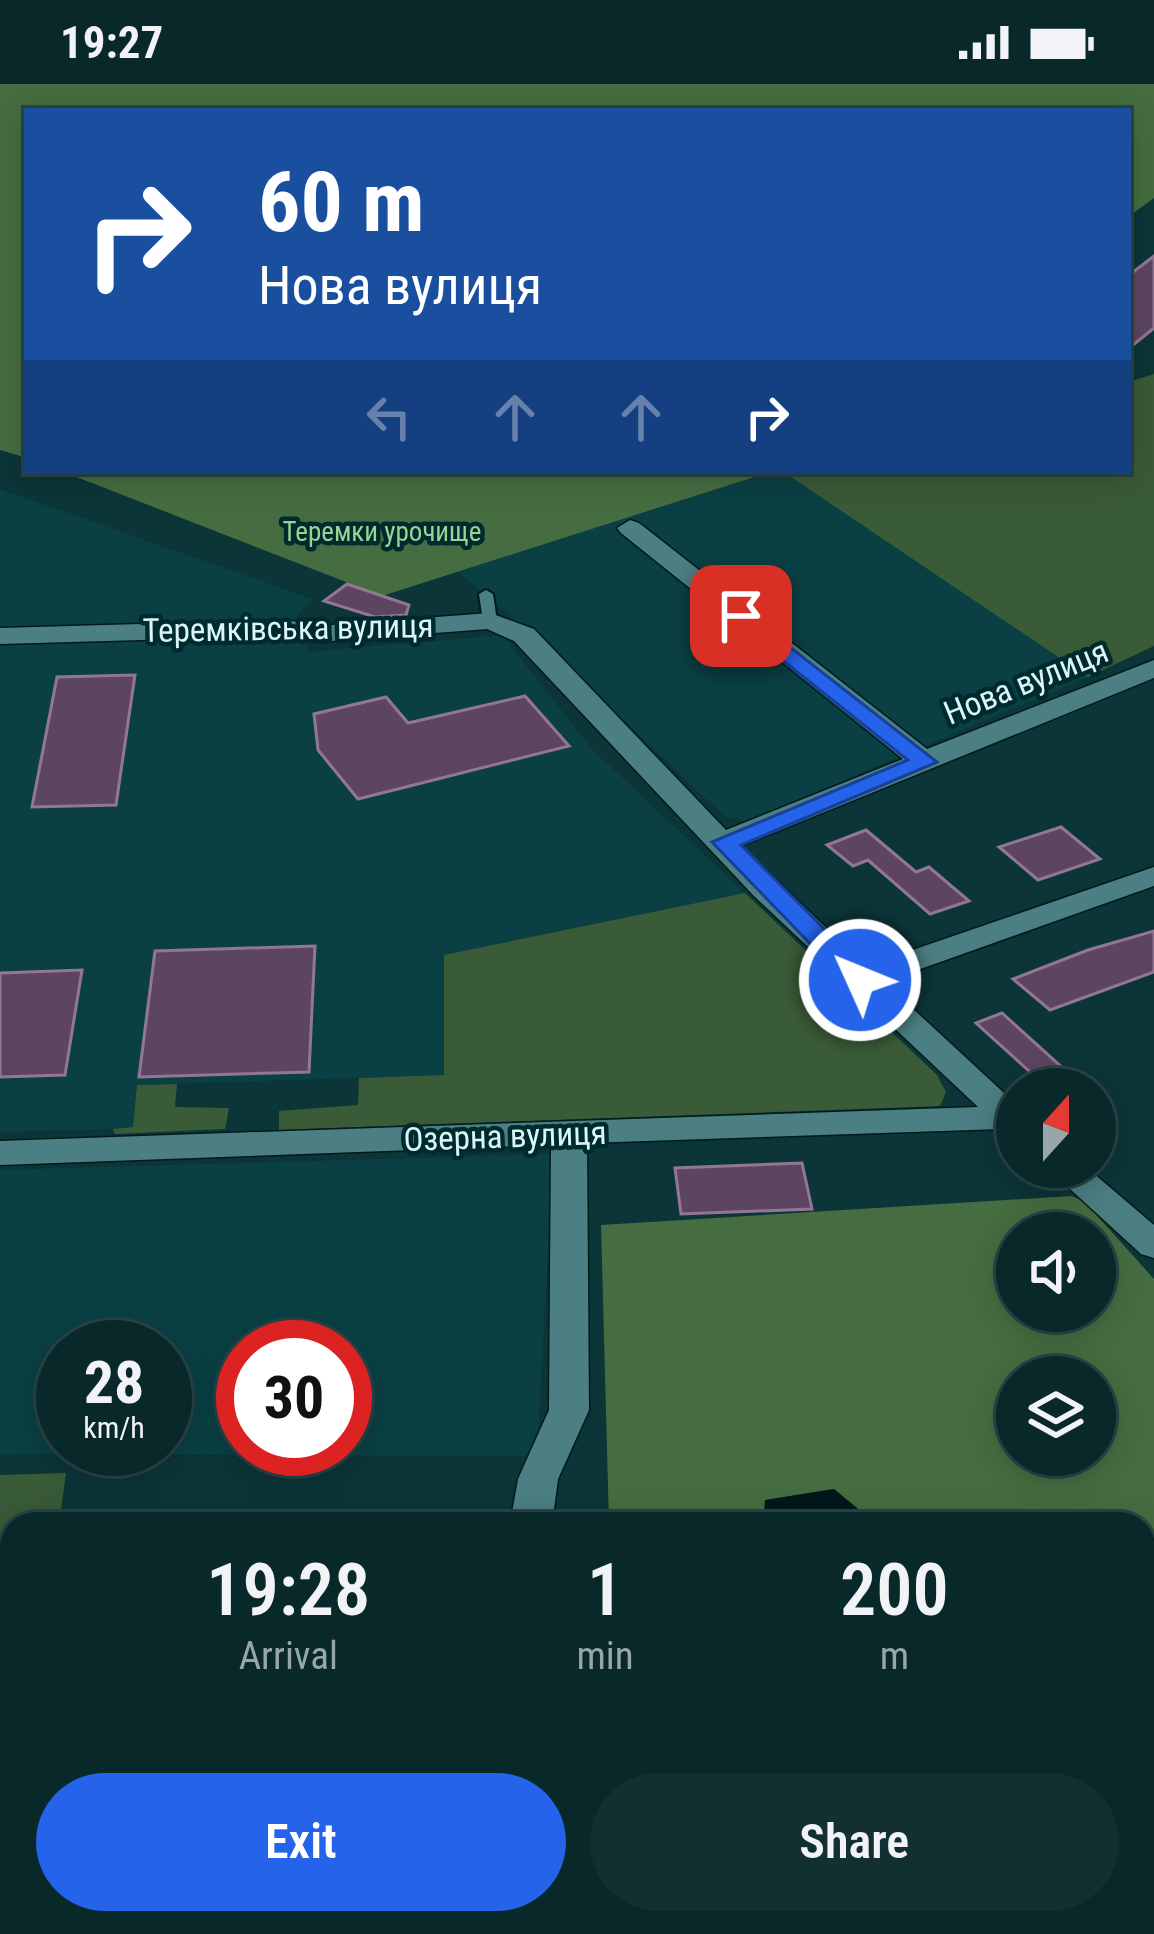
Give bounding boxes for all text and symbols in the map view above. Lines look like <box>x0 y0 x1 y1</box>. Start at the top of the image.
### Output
text: 19:27 <box>60 16 163 69</box>
text: 60 m <box>258 153 425 252</box>
icon: right <box>60 156 216 312</box>
text: Нова вулиця <box>258 254 542 317</box>
icon: left <box>356 384 422 450</box>
icon: ahead <box>482 384 548 450</box>
icon: ahead <box>608 384 674 450</box>
icon: right <box>734 384 800 450</box>
park label: Теремки урочище <box>283 516 481 548</box>
pin <box>690 565 792 667</box>
icon: arrive <box>708 583 774 649</box>
street label: Теремківська вулиця <box>142 606 434 650</box>
street label: Нова вулиця <box>938 631 1114 733</box>
position arrow <box>797 917 923 1043</box>
north arrow <box>996 1068 1116 1188</box>
map controls <box>996 1068 1116 1476</box>
street label: Озерна вулиця <box>403 1113 607 1159</box>
button: sound <box>996 1212 1116 1332</box>
speed limit sign: 30 <box>216 1320 372 1476</box>
text: 28 <box>84 1347 144 1418</box>
button: layers <box>996 1356 1116 1476</box>
text: km/h <box>83 1410 145 1445</box>
text: 19:28 <box>206 1548 370 1633</box>
text: 1 <box>587 1548 623 1633</box>
text: 200 <box>840 1548 949 1633</box>
text: Arrival <box>239 1633 338 1679</box>
text: min <box>577 1633 634 1679</box>
text: m <box>880 1633 909 1679</box>
button: Exit <box>36 1773 566 1911</box>
button: Share <box>590 1773 1119 1911</box>

